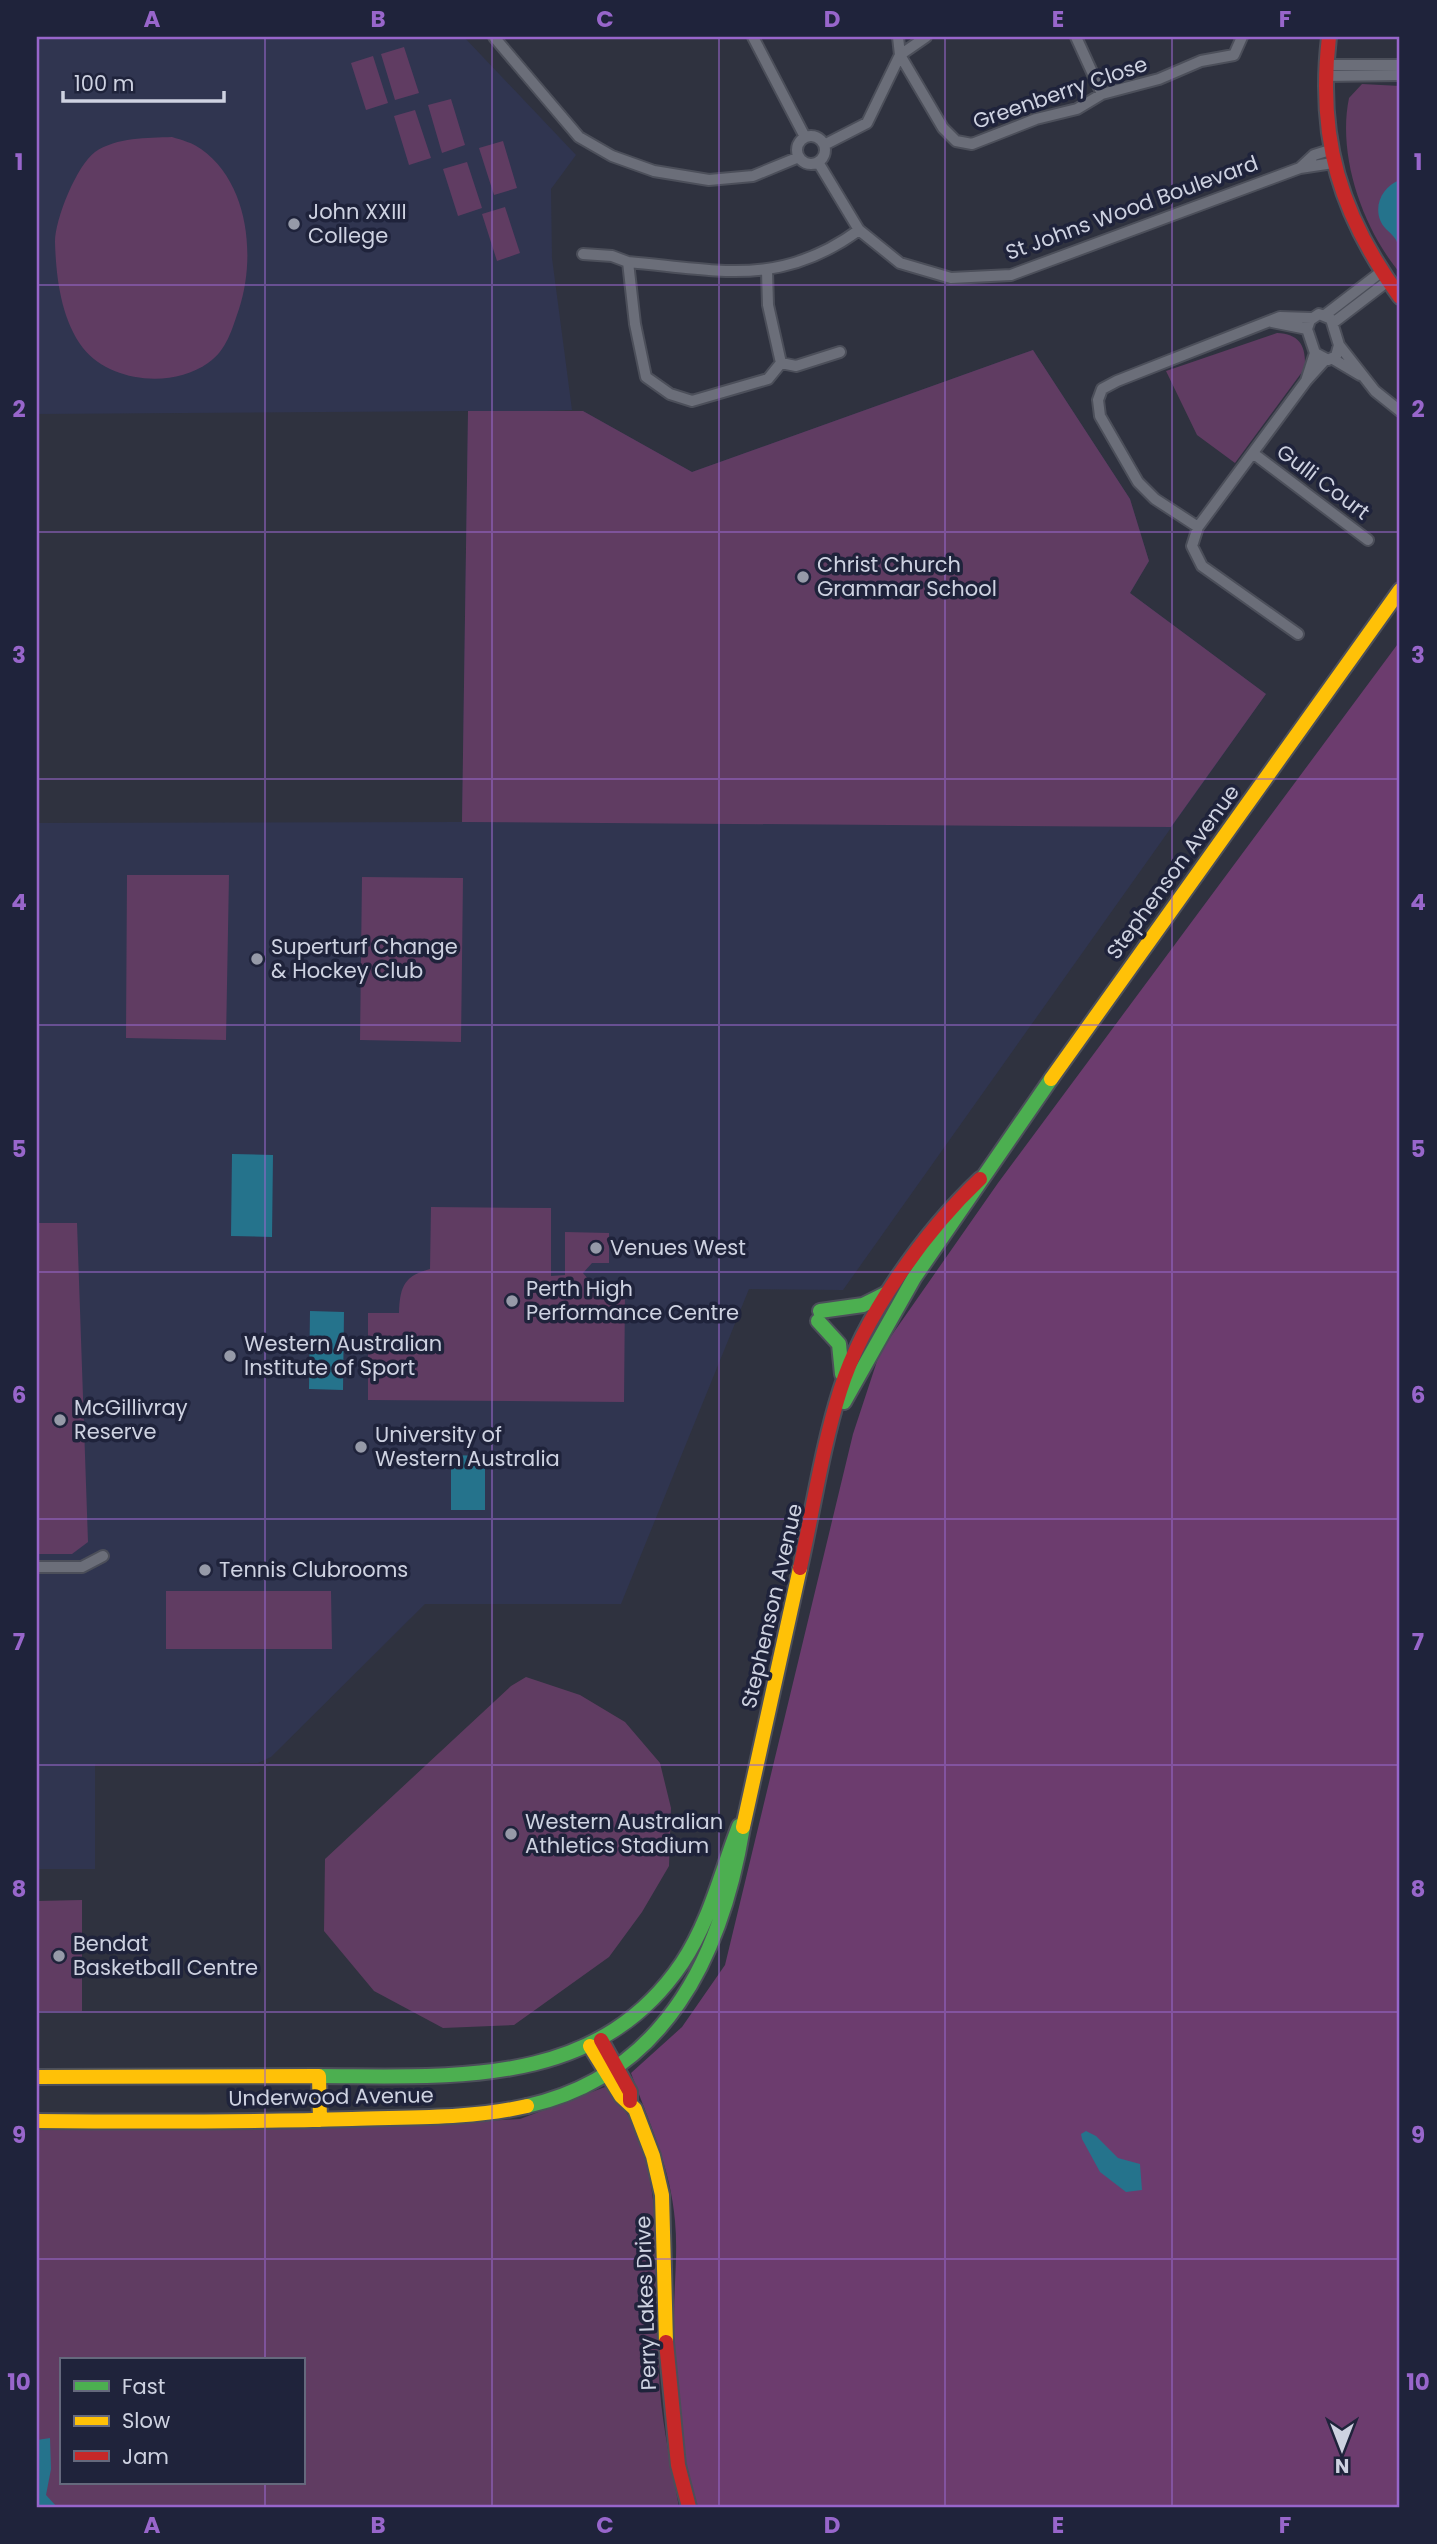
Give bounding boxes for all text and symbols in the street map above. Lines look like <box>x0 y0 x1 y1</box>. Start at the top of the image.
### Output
text: A <box>144 3 161 35</box>
text: B <box>370 3 386 35</box>
text: C <box>596 3 614 35</box>
text: D <box>824 3 840 35</box>
text: E <box>1052 3 1064 35</box>
text: F <box>1279 3 1291 35</box>
street label: Greenberry Close <box>969 49 1151 136</box>
scale bar <box>63 60 224 104</box>
text: 100 m <box>74 69 134 98</box>
text: 1 <box>15 146 23 178</box>
text: 1 <box>1414 146 1422 178</box>
street label: St Johns Wood Boulevard <box>1002 148 1262 267</box>
place label: John XXIII College <box>308 197 407 250</box>
marker: John XXIII College <box>286 216 302 232</box>
text: 2 <box>12 393 26 425</box>
text: 2 <box>1411 393 1425 425</box>
street label: Gulli Court <box>1271 437 1376 526</box>
place label: Christ Church Grammar School <box>817 550 997 603</box>
marker: Christ Church Grammar School <box>795 569 811 585</box>
text: 3 <box>12 639 26 671</box>
text: 3 <box>1411 639 1425 671</box>
street label: Stephenson Avenue <box>1099 778 1246 965</box>
text: 4 <box>11 886 27 918</box>
text: 4 <box>1410 886 1426 918</box>
place label: Superturf Change & Hockey Club <box>271 932 458 985</box>
marker: Superturf Change & Hockey Club <box>249 951 265 967</box>
text: 5 <box>12 1133 26 1165</box>
text: 5 <box>1411 1133 1425 1165</box>
place label: Venues West <box>610 1233 746 1262</box>
marker: Venues West <box>588 1240 604 1256</box>
place label: Perth High Performance Centre <box>526 1274 739 1327</box>
marker: Perth High Performance Centre <box>504 1293 520 1309</box>
place label: Western Australian Institute of Sport <box>244 1329 442 1382</box>
marker: Western Australian Institute of Sport <box>222 1348 238 1364</box>
text: 6 <box>12 1379 26 1411</box>
text: 6 <box>1411 1379 1425 1411</box>
place label: McGillivray Reserve <box>74 1393 188 1446</box>
marker: McGillivray Reserve <box>52 1412 68 1428</box>
place label: University of Western Australia <box>375 1420 560 1473</box>
marker: University of Western Australia <box>353 1439 369 1455</box>
street label: Stephenson Avenue <box>734 1501 809 1711</box>
place label: Tennis Clubrooms <box>219 1555 408 1584</box>
marker: Tennis Clubrooms <box>197 1562 213 1578</box>
text: 7 <box>13 1626 25 1658</box>
text: 7 <box>1412 1626 1424 1658</box>
place label: Western Australian Athletics Stadium <box>525 1807 723 1860</box>
marker: Western Australian Athletics Stadium <box>503 1826 519 1842</box>
text: 8 <box>12 1873 26 1905</box>
text: 8 <box>1411 1873 1425 1905</box>
place label: Bendat Basketball Centre <box>73 1929 258 1982</box>
marker: Bendat Basketball Centre <box>51 1948 67 1964</box>
street label: Underwood Avenue <box>228 2080 434 2113</box>
text: 9 <box>12 2119 26 2151</box>
text: 9 <box>1411 2119 1425 2151</box>
street label: Perry Lakes Drive <box>628 2215 663 2391</box>
legend <box>60 2358 304 2484</box>
text: 10 <box>7 2366 31 2398</box>
text: 10 <box>1406 2366 1430 2398</box>
text: Fast <box>122 2372 165 2401</box>
text: Slow <box>122 2406 170 2435</box>
north arrow <box>1308 2414 1378 2484</box>
text: Jam <box>122 2442 169 2471</box>
text: N <box>1335 2452 1349 2479</box>
text: A <box>144 2509 161 2541</box>
text: B <box>370 2509 386 2541</box>
text: C <box>596 2509 614 2541</box>
text: D <box>824 2509 840 2541</box>
text: E <box>1052 2509 1064 2541</box>
text: F <box>1279 2509 1291 2541</box>

